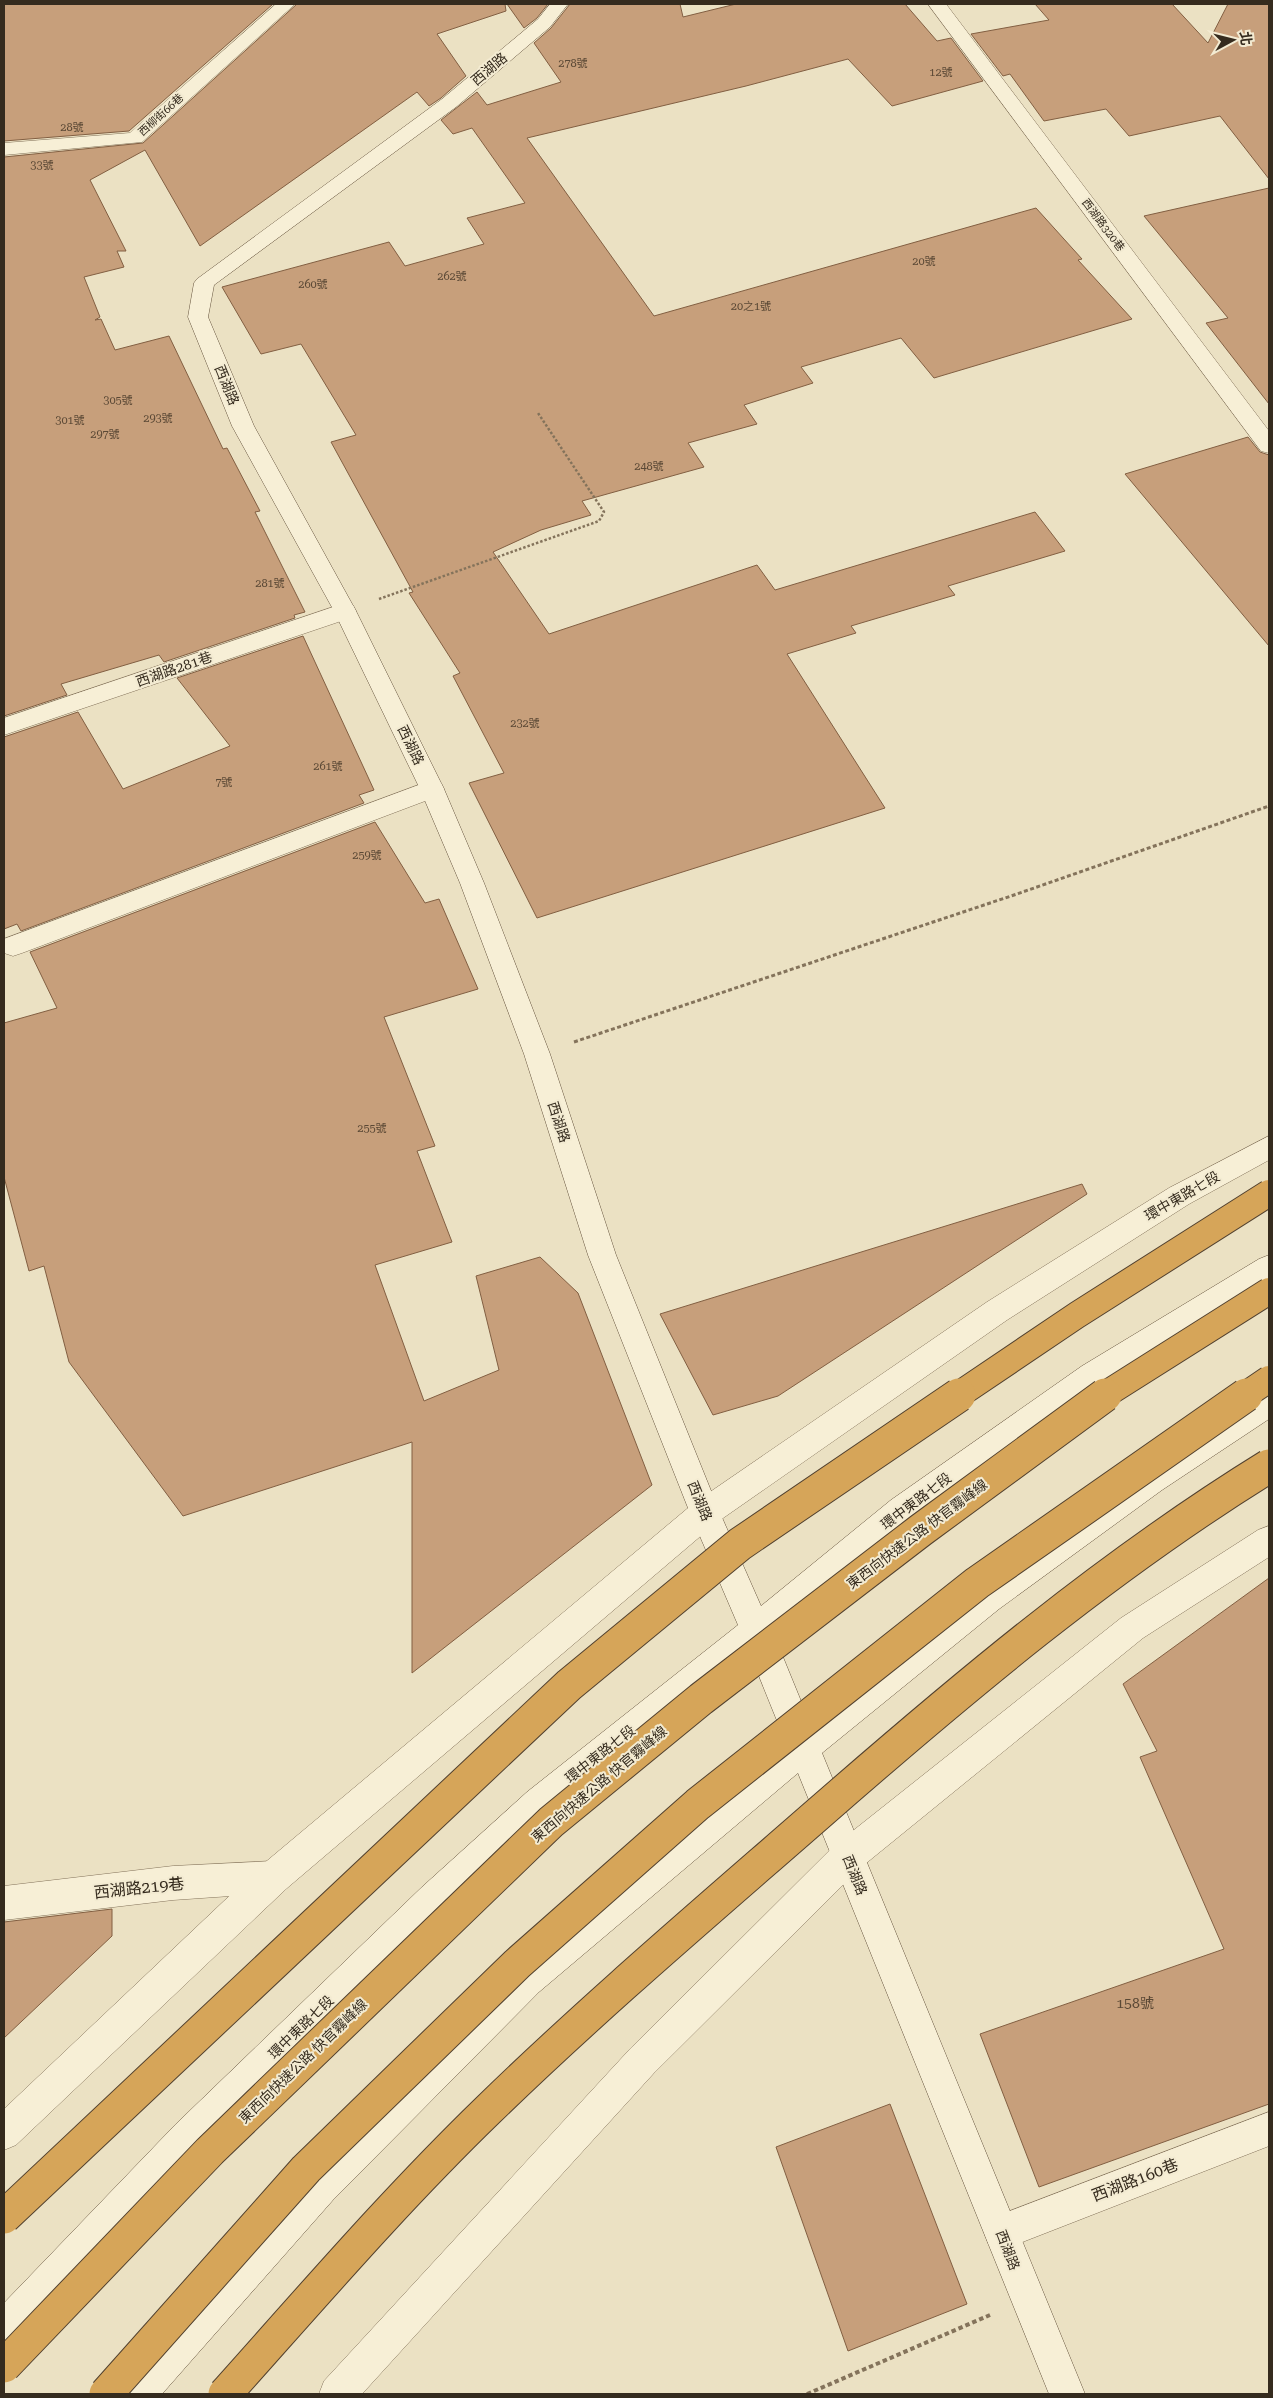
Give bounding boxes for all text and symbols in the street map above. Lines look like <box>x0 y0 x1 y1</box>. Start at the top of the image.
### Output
north arrow <box>1208 15 1258 65</box>
text: 北 <box>1237 30 1255 46</box>
street label: 西湖路 <box>468 49 510 89</box>
house number: 278號 <box>558 57 588 70</box>
house number: 12號 <box>929 66 953 79</box>
street label: 西柳街66巷 <box>136 91 186 139</box>
house number: 28號 <box>60 121 84 134</box>
house number: 33號 <box>30 159 54 172</box>
street label: 西湖路320巷 <box>1079 196 1127 254</box>
house number: 20號 <box>912 255 936 268</box>
house number: 262號 <box>437 270 467 283</box>
house number: 260號 <box>298 278 328 291</box>
house number: 20之1號 <box>731 300 771 313</box>
street label: 西湖路 <box>212 363 242 407</box>
house number: 305號 <box>103 394 133 407</box>
house number: 293號 <box>143 412 173 425</box>
house number: 301號 <box>55 414 85 427</box>
house number: 297號 <box>90 428 120 441</box>
house number: 248號 <box>634 460 664 473</box>
house number: 281號 <box>255 577 285 590</box>
street label: 西湖路281巷 <box>134 648 214 690</box>
house number: 232號 <box>510 717 540 730</box>
street label: 西湖路 <box>395 723 427 767</box>
house number: 261號 <box>313 760 343 773</box>
house number: 7號 <box>215 776 233 789</box>
house number: 259號 <box>352 849 382 862</box>
street label: 西湖路 <box>545 1100 573 1144</box>
house number: 255號 <box>357 1122 387 1135</box>
street label: 環中東路七段 <box>1142 1168 1222 1224</box>
street label: 環中東路七段 <box>878 1469 954 1533</box>
street label: 東西向快速公路 快官霧峰線 <box>844 1476 990 1592</box>
street label: 西湖路 <box>685 1479 715 1523</box>
street label: 環中東路七段 <box>562 1722 638 1786</box>
street label: 東西向快速公路 快官霧峰線 <box>528 1723 670 1845</box>
street label: 西湖路 <box>840 1853 870 1897</box>
street label: 西湖路219巷 <box>93 1874 185 1902</box>
street label: 環中東路七段 <box>265 1992 337 2062</box>
house number: 158號 <box>1116 1995 1154 2011</box>
street label: 東西向快速公路 快官霧峰線 <box>236 1996 370 2126</box>
street label: 西湖路160巷 <box>1089 2155 1181 2205</box>
street label: 西湖路 <box>993 2228 1023 2272</box>

